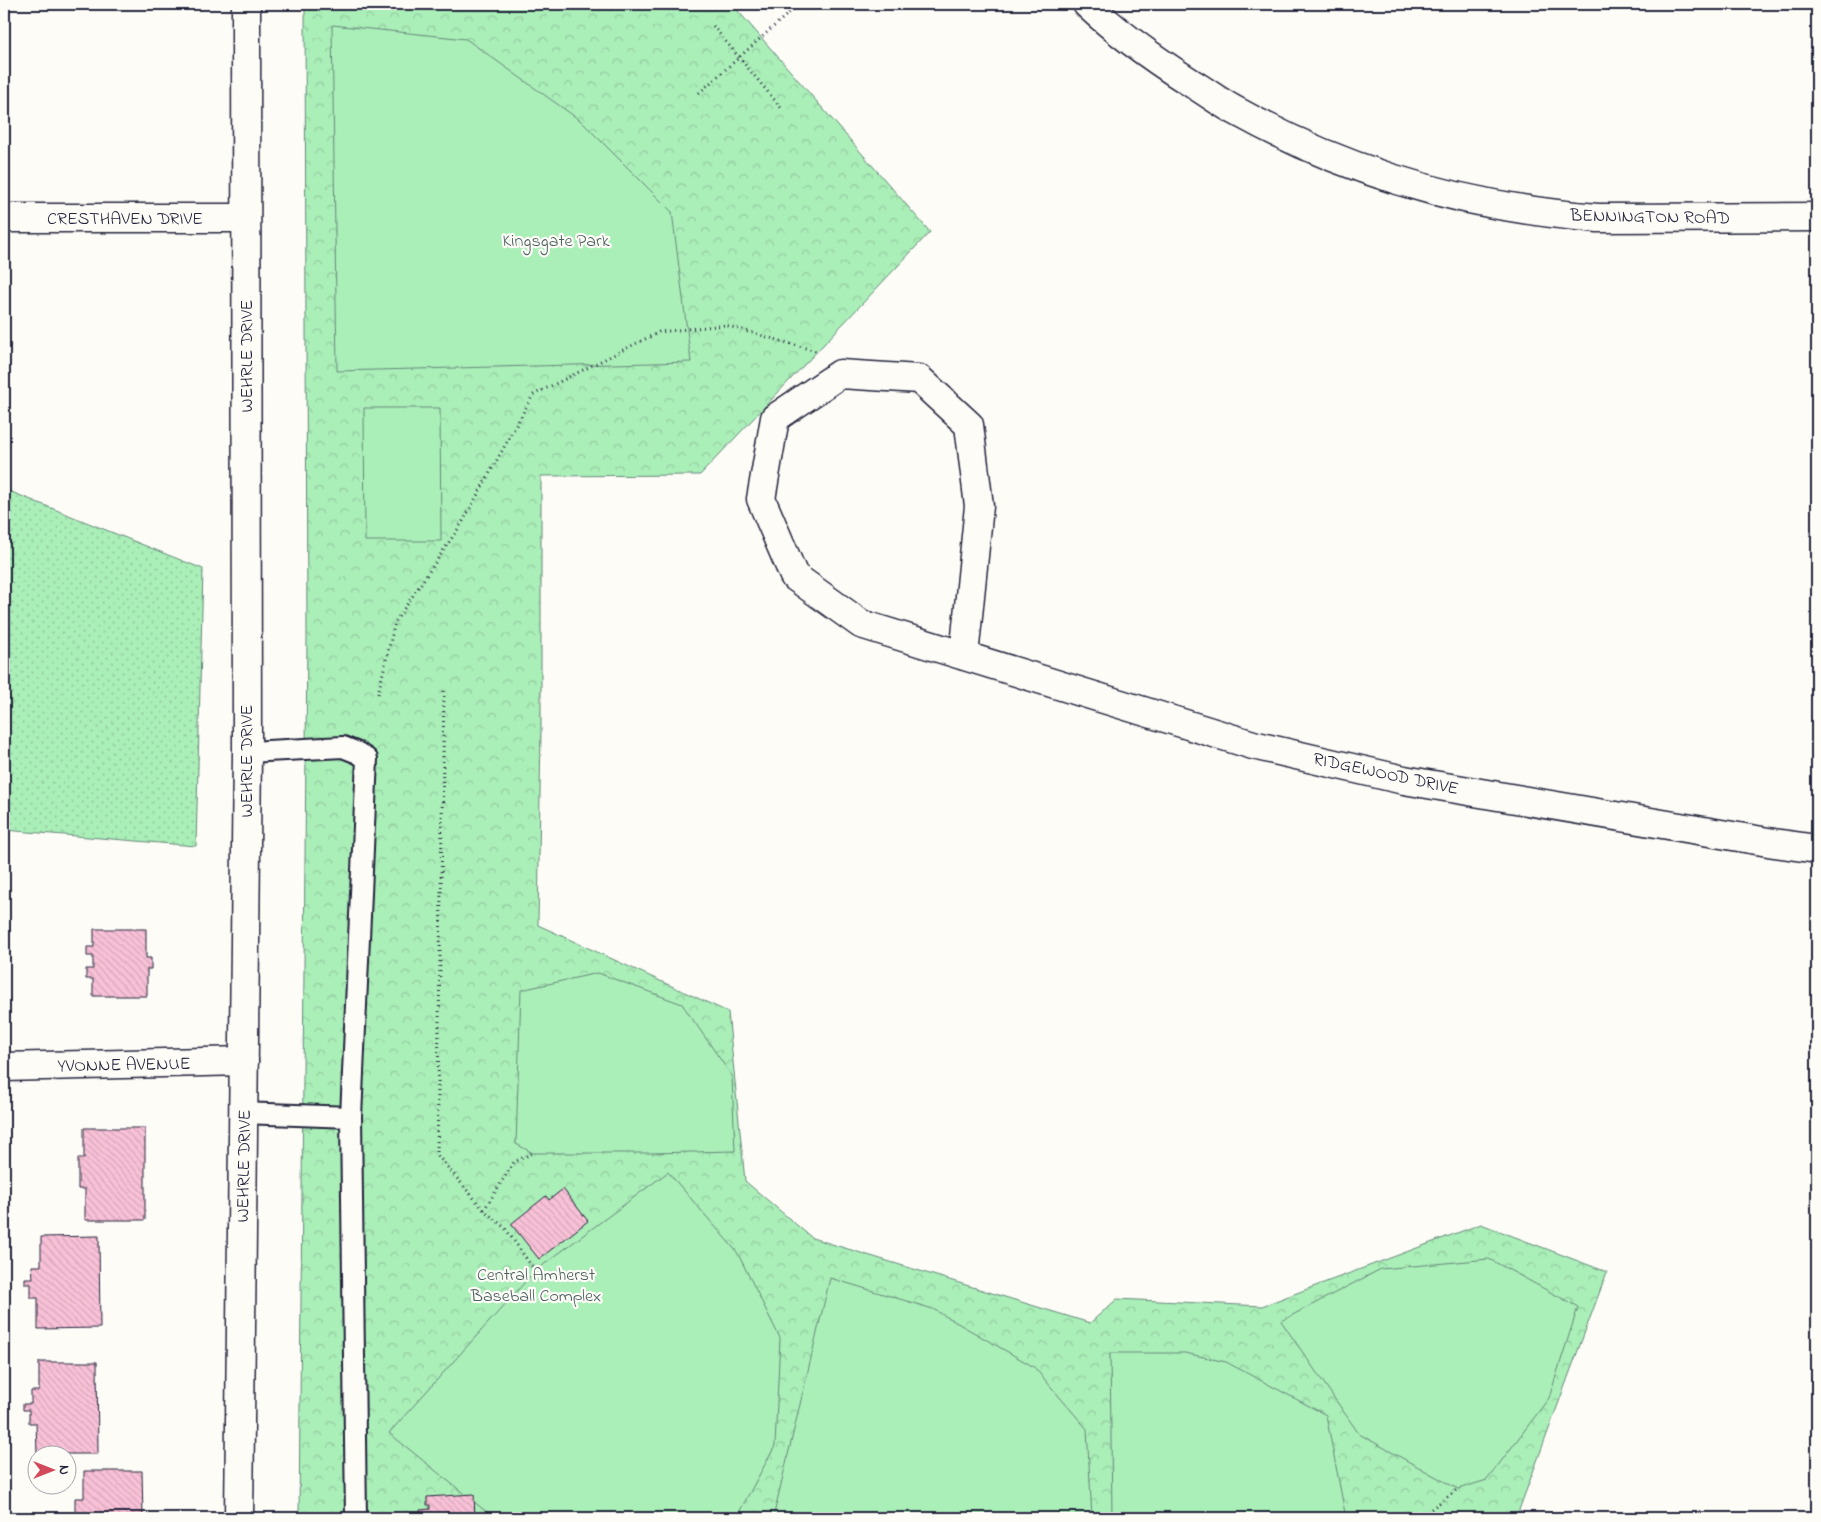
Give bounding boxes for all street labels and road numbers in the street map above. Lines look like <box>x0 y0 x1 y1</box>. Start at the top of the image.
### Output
street label: BENNINGTON ROAD <box>1569 204 1730 232</box>
street label: CRESTHAVEN DRIVE <box>47 207 203 233</box>
street label: WEHRLE DRIVE <box>235 299 261 413</box>
street label: WEHRLE DRIVE <box>235 704 261 818</box>
street label: RIDGEWOOD DRIVE <box>1310 747 1461 803</box>
street label: YVONNE AVENUE <box>57 1052 191 1080</box>
street label: WEHRLE DRIVE <box>231 1109 259 1223</box>

